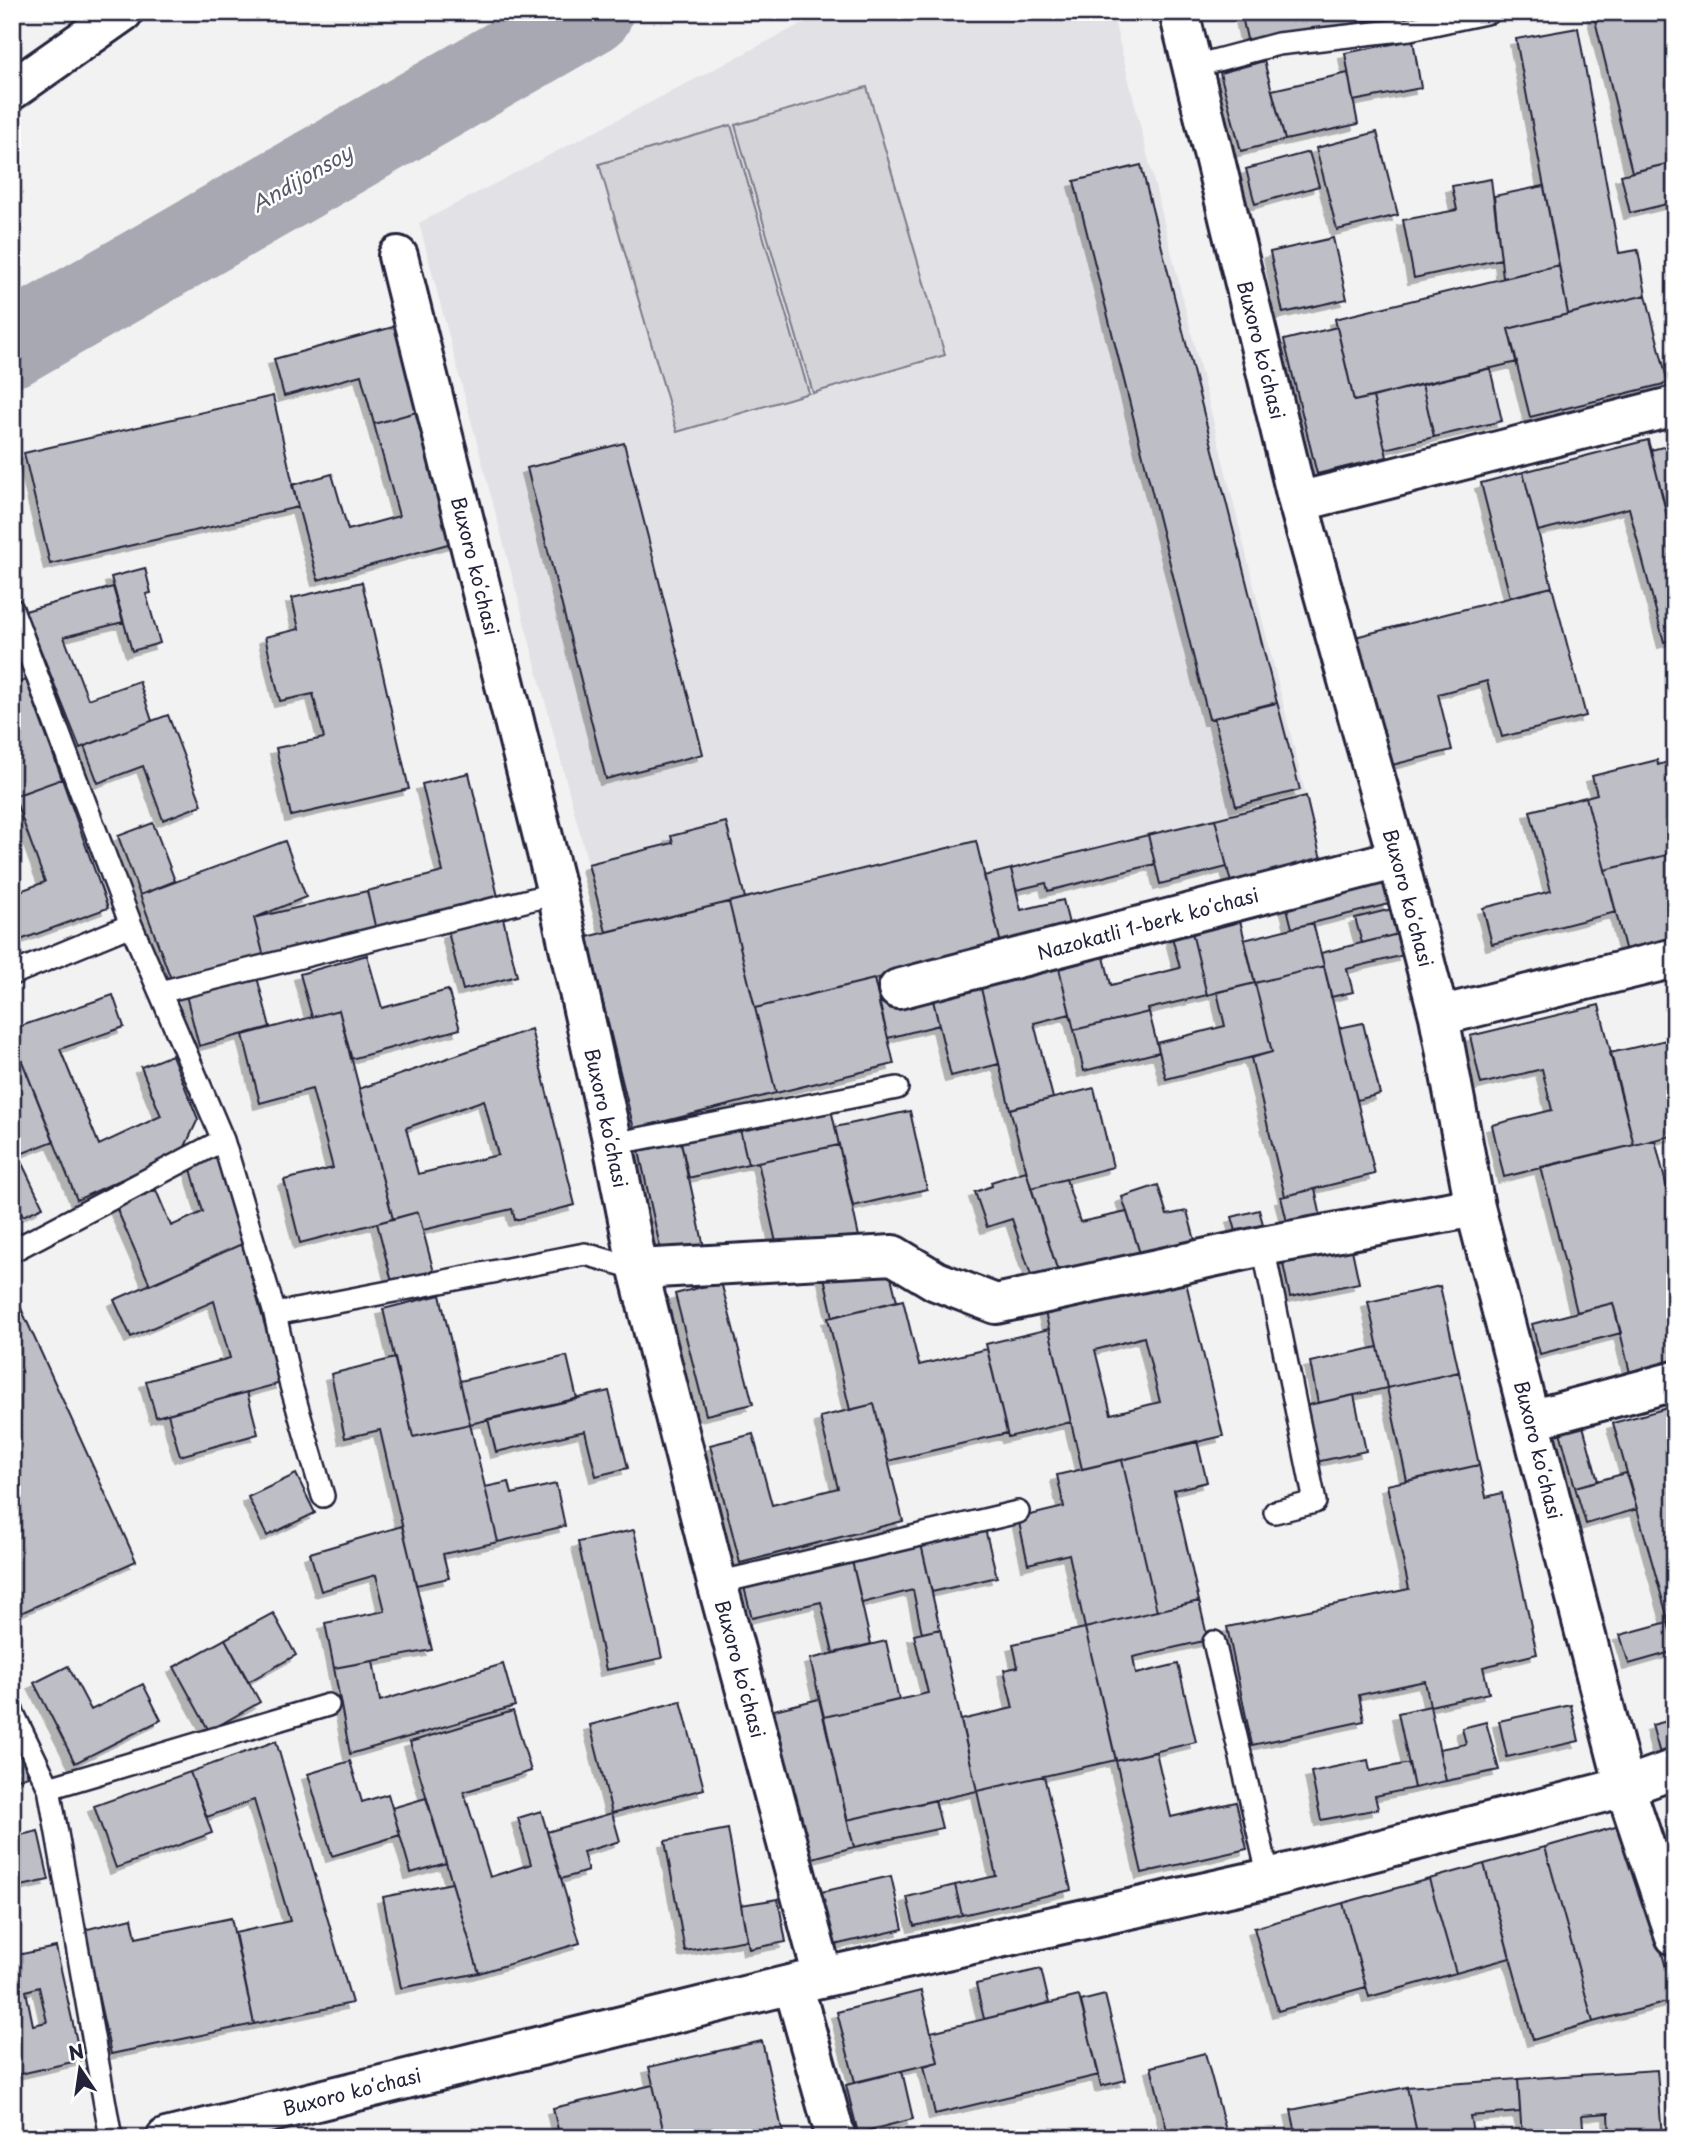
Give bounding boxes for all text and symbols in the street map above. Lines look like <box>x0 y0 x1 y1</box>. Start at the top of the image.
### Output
water label: Andijonsoy <box>244 135 359 219</box>
street label: Buxoro koʻchasi <box>1231 277 1293 422</box>
street label: Buxoro koʻchasi <box>445 493 507 638</box>
street label: Buxoro koʻchasi <box>1377 825 1441 970</box>
street label: Nazokatli 1-berk koʻchasi <box>1034 880 1262 966</box>
street label: Buxoro koʻchasi <box>579 1045 635 1190</box>
street label: Buxoro koʻchasi <box>1508 1377 1570 1522</box>
street label: Buxoro koʻchasi <box>709 1596 773 1741</box>
north arrow <box>46 2035 116 2104</box>
text: N <box>65 2036 86 2067</box>
street label: Buxoro koʻchasi <box>279 2060 424 2122</box>

